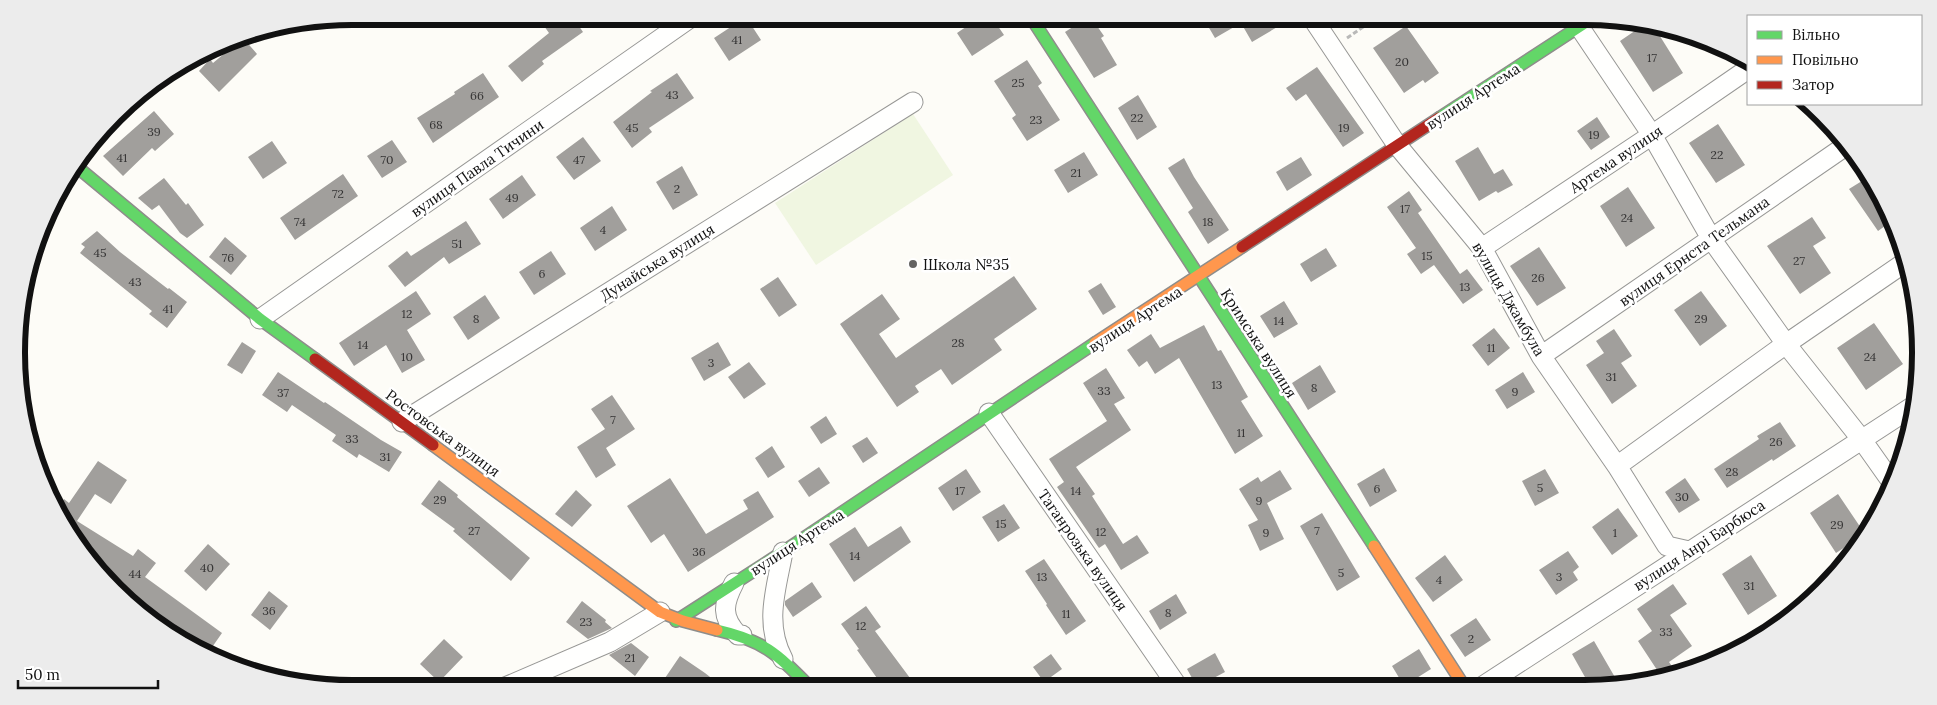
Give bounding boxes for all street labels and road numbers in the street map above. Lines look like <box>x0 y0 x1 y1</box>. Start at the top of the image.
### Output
street label: вулиця Артема <box>1423 58 1524 133</box>
street label: вулиця Павла Тичини <box>407 115 547 221</box>
street label: Артема вулиця <box>1565 121 1666 198</box>
street label: вулиця Ернста Тельмана <box>1615 192 1773 310</box>
street label: Дунайська вулиця <box>596 219 718 305</box>
street label: вулиця Джамбула <box>1469 239 1550 360</box>
street label: вулиця Артема <box>1085 281 1186 356</box>
street label: Кримська вулиця <box>1217 285 1301 401</box>
street label: Ростовська вулиця <box>382 385 504 481</box>
street label: Таганрозька вулиця <box>1034 486 1132 614</box>
street label: вулиця Анрі Барбюса <box>1630 495 1769 595</box>
street label: вулиця Артема <box>747 504 848 579</box>

